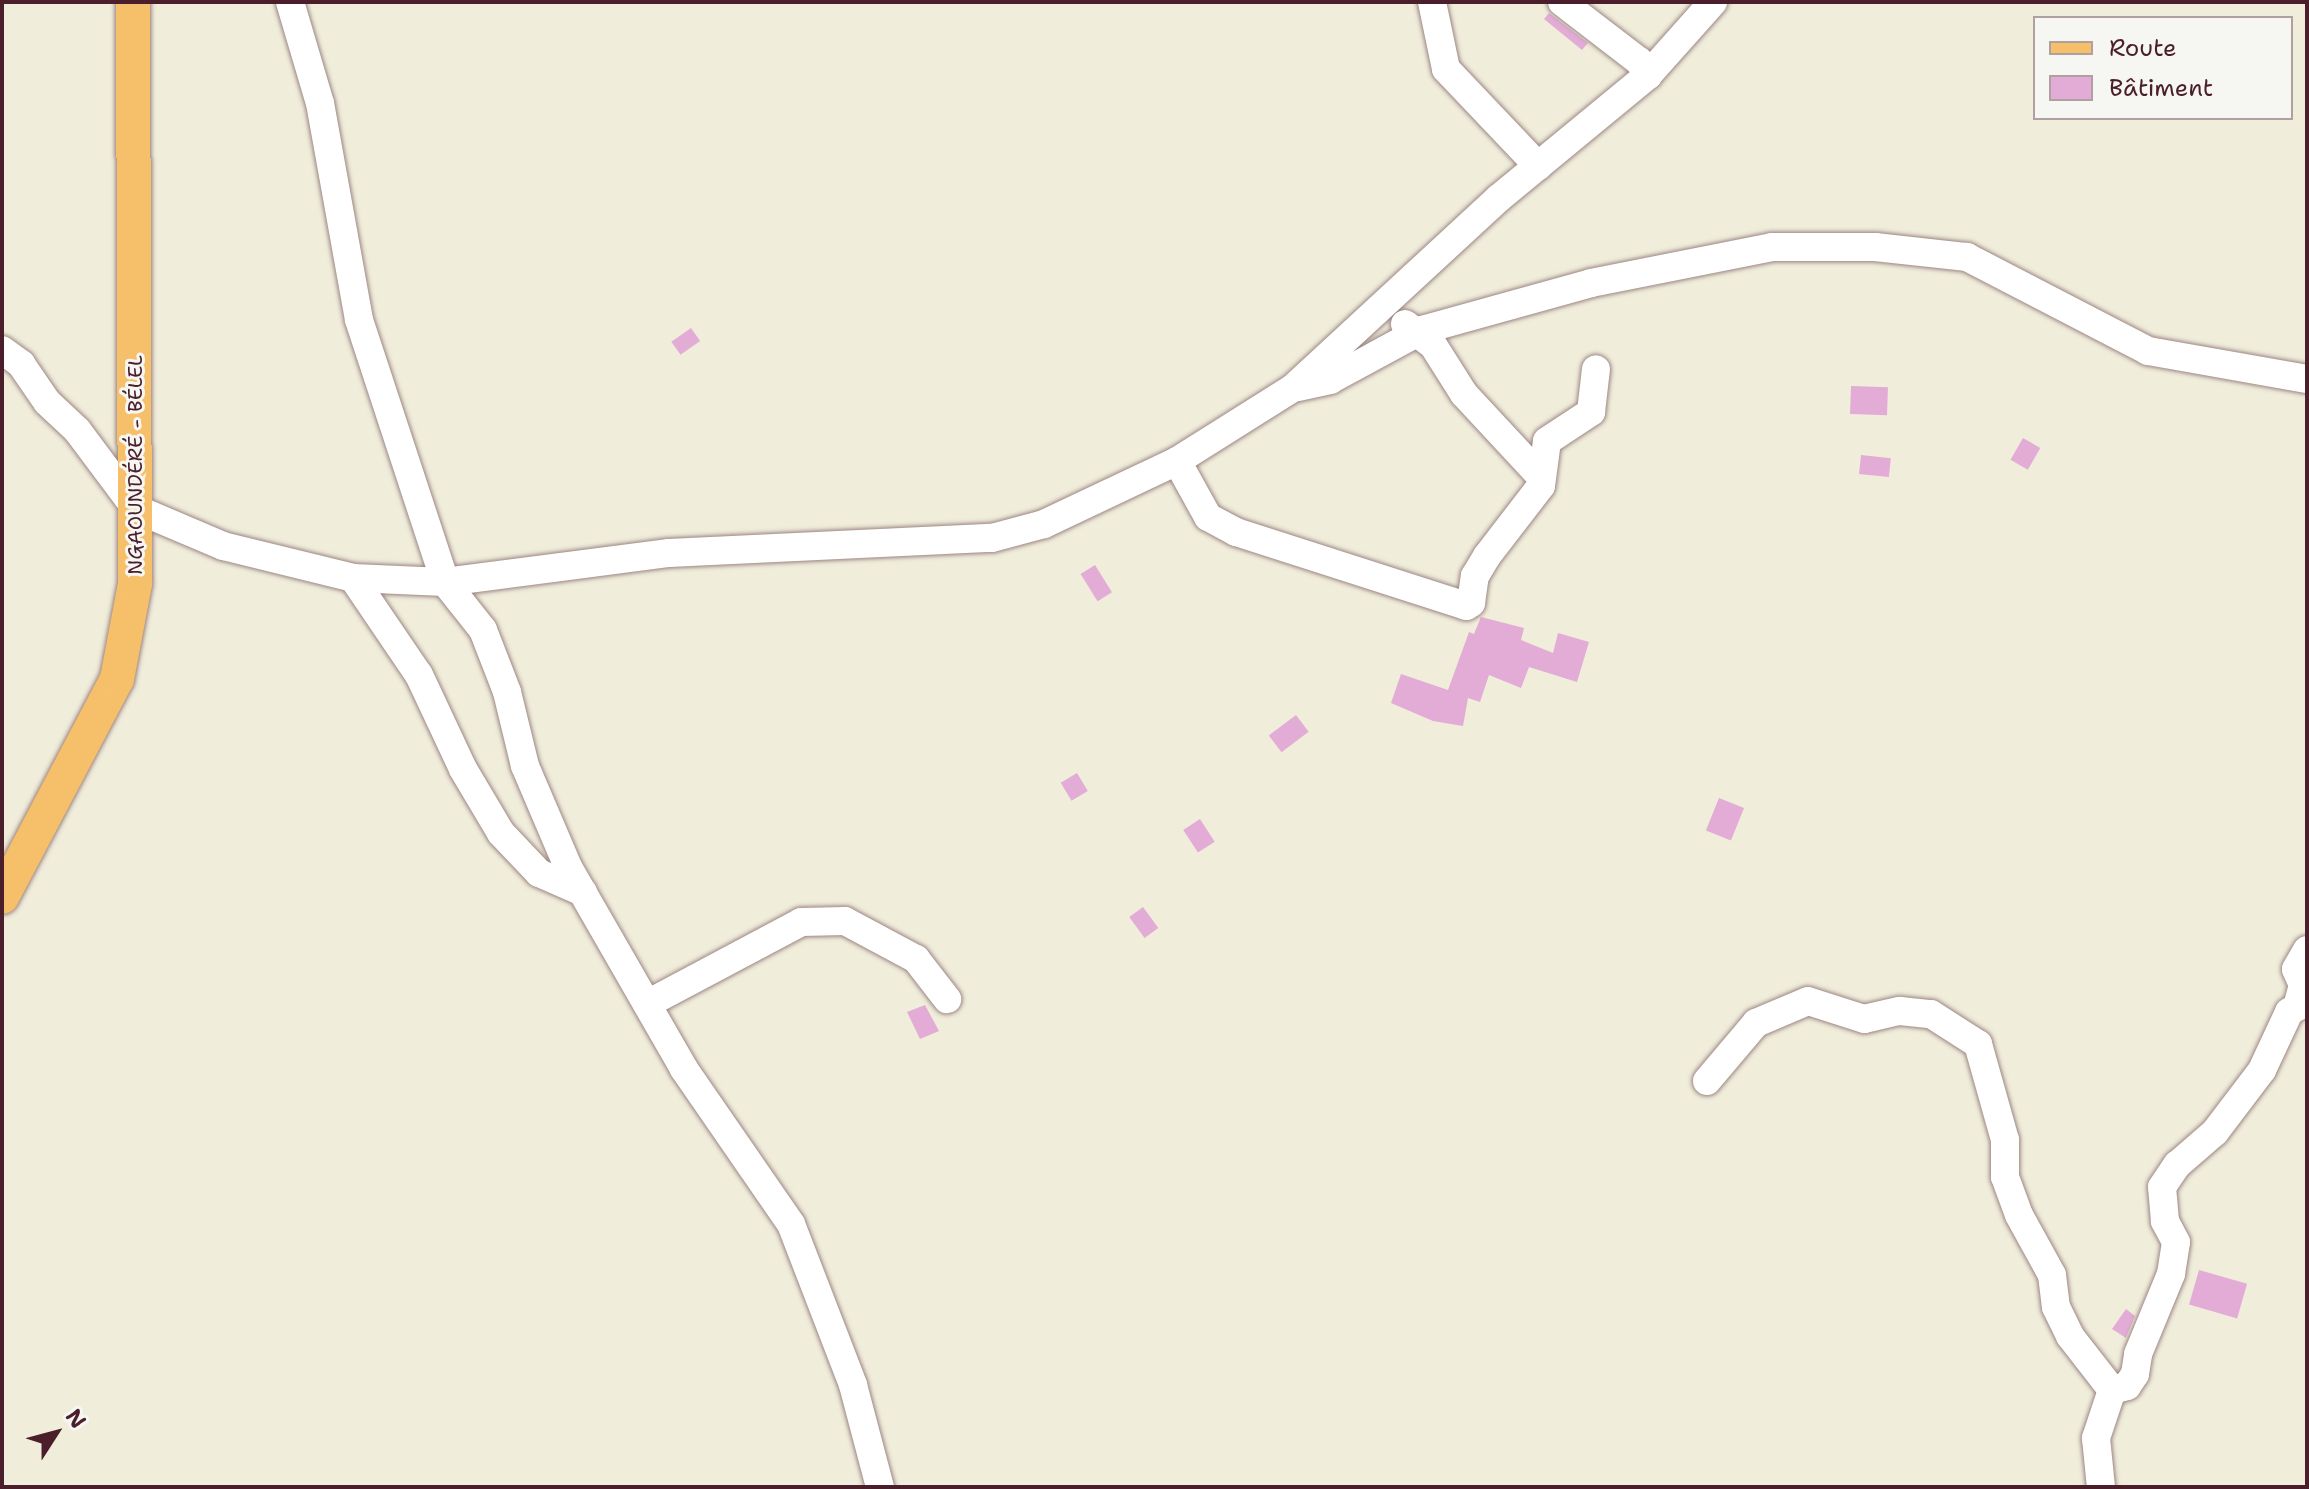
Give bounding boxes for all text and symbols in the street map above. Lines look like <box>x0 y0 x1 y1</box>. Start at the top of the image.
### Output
legend <box>2033 16 2293 120</box>
text: Route <box>2109 32 2177 64</box>
text: Bâtiment <box>2109 72 2213 104</box>
street label: NGAOUNDÉRÉ - BÉLEL <box>123 355 147 575</box>
north arrow <box>16 1393 96 1473</box>
text: N <box>59 1403 93 1434</box>

